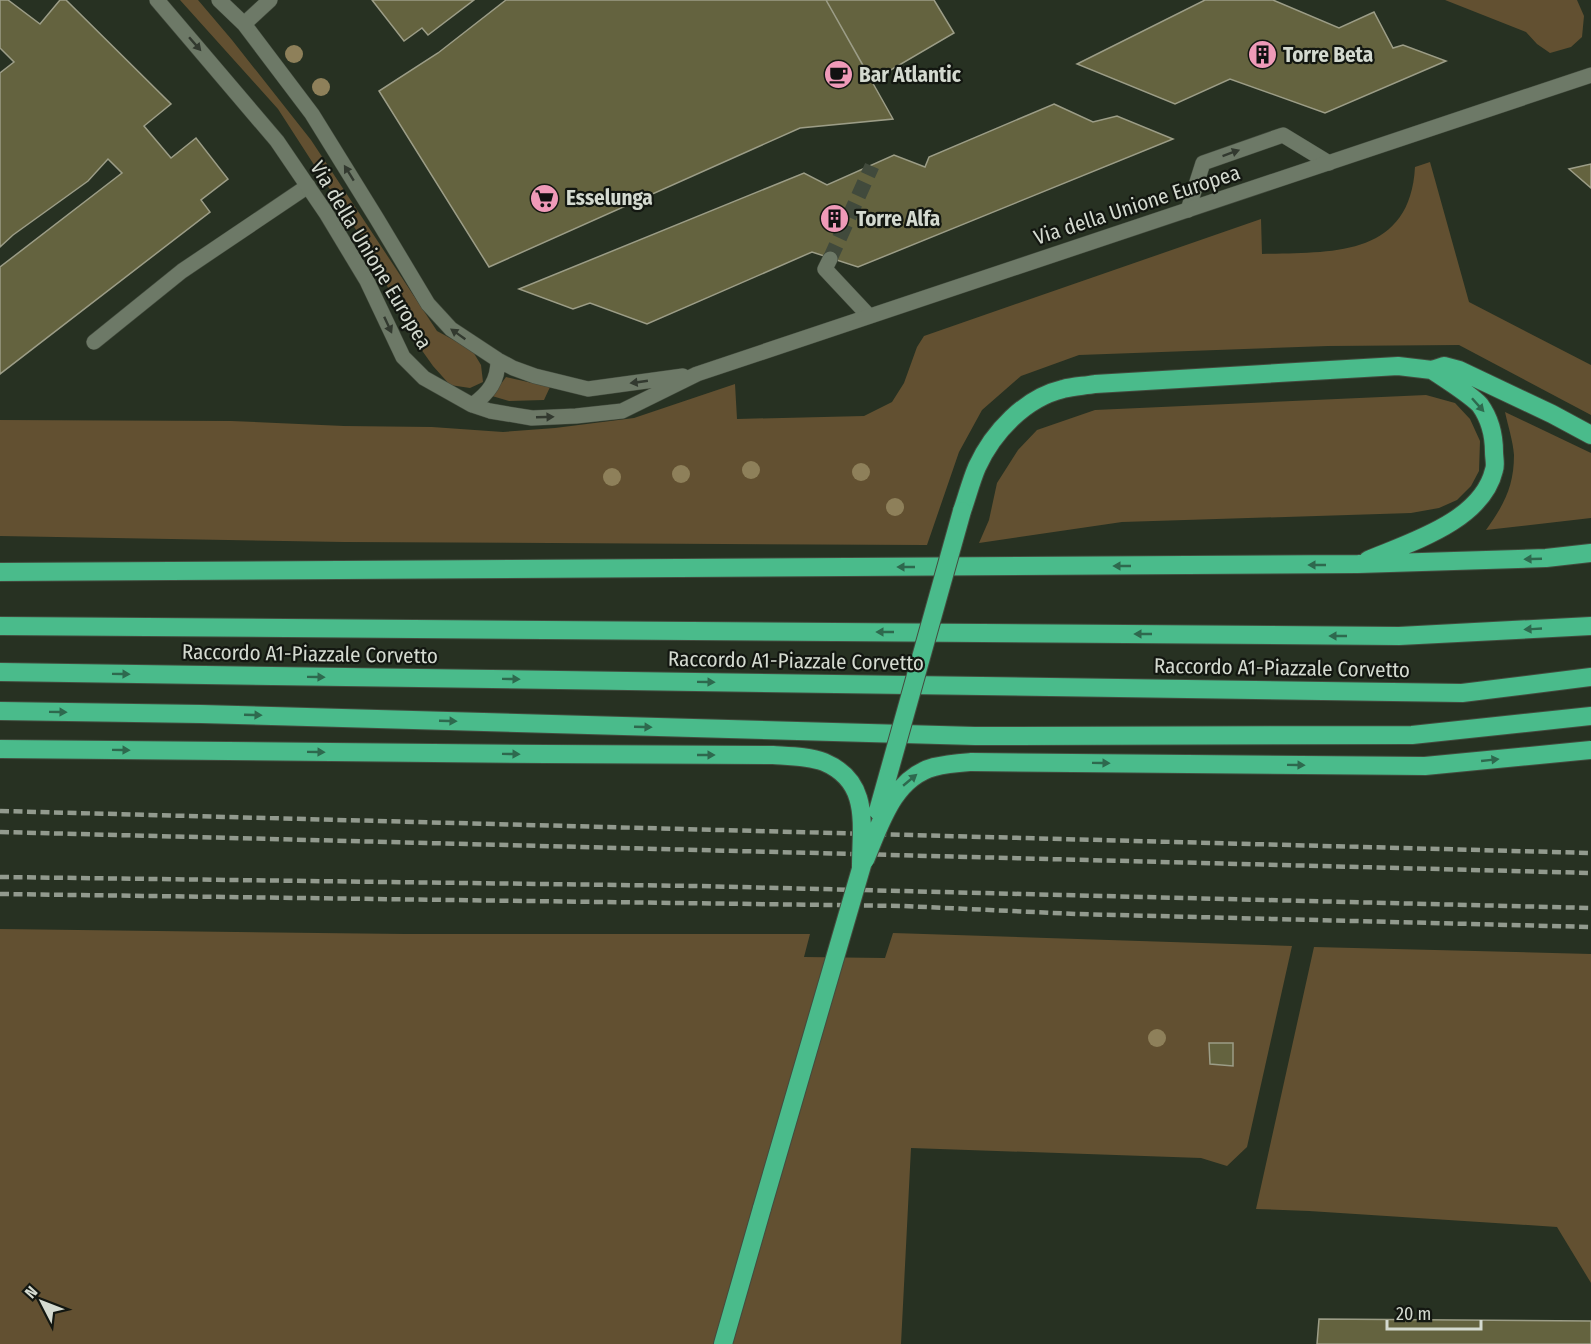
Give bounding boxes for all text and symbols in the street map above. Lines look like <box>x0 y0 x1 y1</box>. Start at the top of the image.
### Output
one-way arrow <box>188 36 201 52</box>
building icon: Torre Beta <box>1246 39 1278 71</box>
place label: Torre Beta <box>1283 42 1373 68</box>
cafe icon: Bar Atlantic <box>822 59 854 91</box>
place label: Bar Atlantic <box>859 62 962 88</box>
one-way arrow <box>1223 147 1241 157</box>
street label: Via della Unione Europea <box>304 156 438 354</box>
street label: Via della Unione Europea <box>1031 159 1243 251</box>
one-way arrow <box>344 165 355 181</box>
supermarket icon: Esselunga <box>529 182 561 214</box>
place label: Esselunga <box>566 185 653 211</box>
building icon: Torre Alfa <box>819 203 851 235</box>
place label: Torre Alfa <box>856 206 940 232</box>
one-way arrow <box>384 316 393 333</box>
one-way arrow <box>449 328 466 339</box>
one-way arrow <box>630 378 649 387</box>
one-way arrow <box>1471 398 1485 413</box>
one-way arrow <box>536 413 555 422</box>
one-way arrow <box>1523 554 1542 563</box>
one-way arrow <box>1307 560 1326 570</box>
one-way arrow <box>1112 561 1131 571</box>
one-way arrow <box>896 562 915 572</box>
one-way arrow <box>1523 625 1542 634</box>
one-way arrow <box>875 627 894 637</box>
one-way arrow <box>1133 629 1152 639</box>
one-way arrow <box>1328 631 1347 641</box>
street label: Raccordo A1-Piazzale Corvetto <box>182 639 438 669</box>
street label: Raccordo A1-Piazzale Corvetto <box>668 646 924 676</box>
street label: Raccordo A1-Piazzale Corvetto <box>1154 653 1410 683</box>
one-way arrow <box>112 669 131 679</box>
one-way arrow <box>307 672 326 682</box>
one-way arrow <box>502 675 521 684</box>
one-way arrow <box>697 677 716 687</box>
one-way arrow <box>49 707 68 716</box>
one-way arrow <box>244 710 263 720</box>
one-way arrow <box>439 716 458 726</box>
one-way arrow <box>634 722 653 731</box>
one-way arrow <box>112 745 131 755</box>
one-way arrow <box>307 747 326 757</box>
one-way arrow <box>502 749 521 759</box>
one-way arrow <box>697 750 716 760</box>
one-way arrow <box>1481 755 1500 765</box>
one-way arrow <box>1091 758 1110 768</box>
one-way arrow <box>1286 760 1305 770</box>
one-way arrow <box>902 774 918 787</box>
north arrow <box>12 1272 72 1332</box>
text: N <box>21 1282 41 1302</box>
scale bar <box>1387 1293 1482 1331</box>
text: 20 m <box>1396 1303 1431 1325</box>

